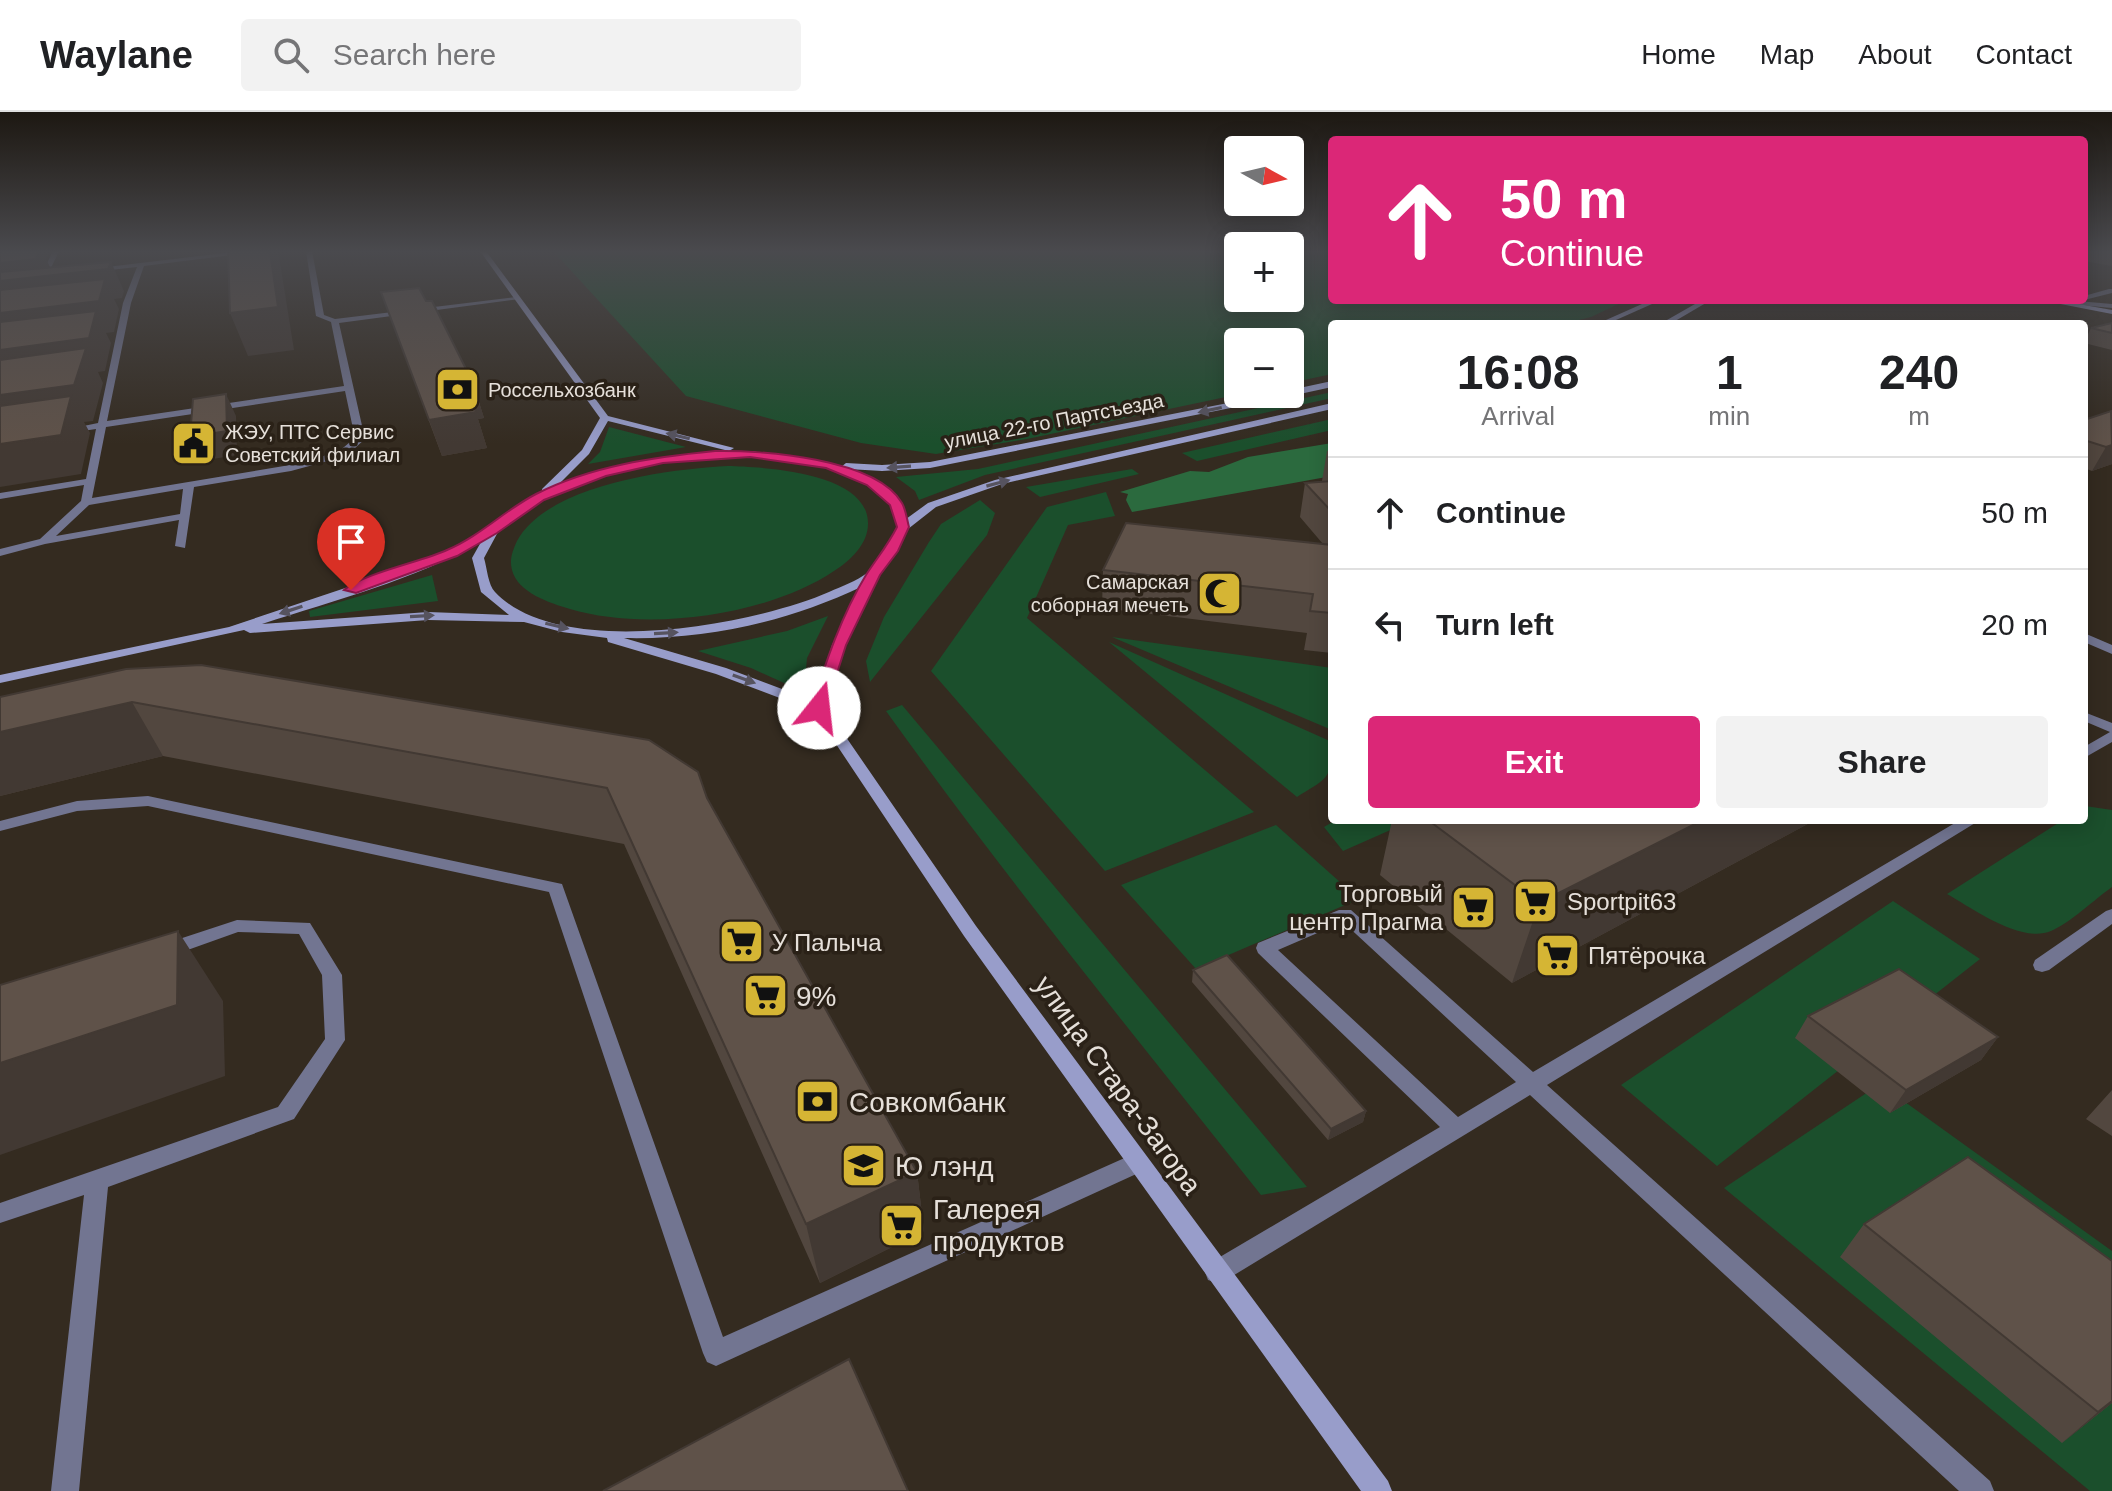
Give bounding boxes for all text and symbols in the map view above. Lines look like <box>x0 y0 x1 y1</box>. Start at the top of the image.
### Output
search box <box>241 19 801 91</box>
icon: search <box>269 33 313 77</box>
text: Waylane <box>40 34 193 76</box>
text: Search here <box>333 38 496 71</box>
text: Home <box>1641 39 1716 70</box>
text: Map <box>1760 39 1814 70</box>
text: About <box>1858 39 1932 70</box>
text: Contact <box>1976 39 2072 70</box>
north arrow <box>1224 136 1304 216</box>
map controls <box>1224 136 1304 408</box>
text: 50 m <box>1500 167 1628 230</box>
icon: ahead <box>1368 168 1472 272</box>
button: + <box>1224 232 1304 312</box>
text: Continue <box>1500 233 1644 274</box>
button: − <box>1224 328 1304 408</box>
text: 16:08 <box>1457 346 1580 399</box>
text: 1 <box>1716 346 1743 399</box>
text: 240 <box>1879 346 1959 399</box>
bank icon: Россельхозбанк <box>433 366 481 414</box>
place label: Россельхозбанк <box>488 379 636 401</box>
street label: улица 22-го Партсъезда <box>943 389 1166 453</box>
text: Arrival <box>1481 401 1555 431</box>
text: min <box>1708 401 1750 431</box>
text: m <box>1908 401 1930 431</box>
one-way arrow <box>1197 404 1222 417</box>
public building icon: ЖЭУ, ПТС Сервис Советский филиал <box>170 420 218 468</box>
place label: ЖЭУ, ПТС Сервис Советский филиал <box>225 421 400 466</box>
one-way arrow <box>665 429 690 442</box>
one-way arrow <box>886 461 911 474</box>
one-way arrow <box>986 476 1010 489</box>
icon: ahead <box>1368 491 1412 535</box>
text: Continue <box>1436 496 1566 529</box>
text: 50 m <box>1981 496 2048 529</box>
pin <box>317 508 385 590</box>
icon: arrive <box>329 520 373 564</box>
mosque icon: Самарская соборная мечеть <box>1196 570 1244 618</box>
place label: Самарская соборная мечеть <box>1031 571 1189 616</box>
icon: left <box>1368 603 1412 647</box>
one-way arrow <box>278 604 302 616</box>
text: Turn left <box>1436 608 1554 641</box>
text: 20 m <box>1981 608 2048 641</box>
one-way arrow <box>410 610 435 623</box>
one-way arrow <box>544 620 569 633</box>
one-way arrow <box>654 626 679 639</box>
position arrow <box>777 666 861 750</box>
one-way arrow <box>732 673 756 686</box>
button: Exit <box>1368 716 1700 808</box>
button: Share <box>1716 716 2048 808</box>
supermarket icon: Sportpit63 <box>1512 877 1560 925</box>
place label: Торговый центр Прагма <box>1289 880 1444 935</box>
supermarket icon: Торговый центр Прагма <box>1450 883 1498 931</box>
place label: Sportpit63 <box>1567 888 1676 915</box>
supermarket icon: У Палыча <box>717 918 765 966</box>
place label: У Палыча <box>772 929 882 956</box>
supermarket icon: Пятёрочка <box>1533 931 1581 979</box>
place label: Пятёрочка <box>1588 942 1706 969</box>
street label: улица Стара-Загора <box>1028 970 1208 1201</box>
supermarket icon: 9% <box>741 972 789 1020</box>
place label: 9% <box>796 981 836 1012</box>
bank icon: Совкомбанк <box>794 1078 842 1126</box>
place label: Совкомбанк <box>849 1087 1006 1118</box>
school or university icon: Ю лэнд <box>840 1142 888 1190</box>
place label: Ю лэнд <box>895 1151 994 1182</box>
place label: Галерея продуктов <box>933 1194 1065 1257</box>
supermarket icon: Галерея продуктов <box>878 1201 926 1249</box>

